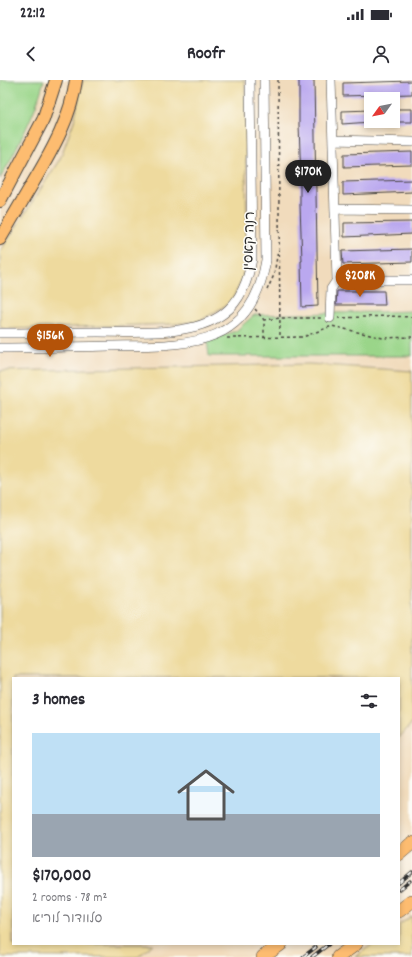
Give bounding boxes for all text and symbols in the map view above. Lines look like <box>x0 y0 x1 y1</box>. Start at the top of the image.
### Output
text: 22:12 <box>20 3 45 25</box>
text: Roofr <box>187 42 225 67</box>
icon: back <box>20 43 42 65</box>
icon: person <box>370 43 392 65</box>
north arrow <box>364 92 400 128</box>
map controls <box>364 92 400 128</box>
pin: $170K <box>280 160 336 194</box>
text: $170K <box>294 163 322 182</box>
street label: רנה קאסין <box>239 211 261 271</box>
pin: $208K <box>332 264 388 298</box>
text: $208K <box>345 267 375 286</box>
pin: $156K <box>22 324 78 358</box>
text: $156K <box>36 327 64 346</box>
text: 3 homes <box>32 689 85 713</box>
icon: filters <box>358 690 380 712</box>
icon: home <box>170 759 242 831</box>
text: $170,000 <box>32 865 91 889</box>
text: 2 rooms · 78 m² <box>32 889 107 908</box>
text: סלוודור לוריא <box>32 910 102 929</box>

